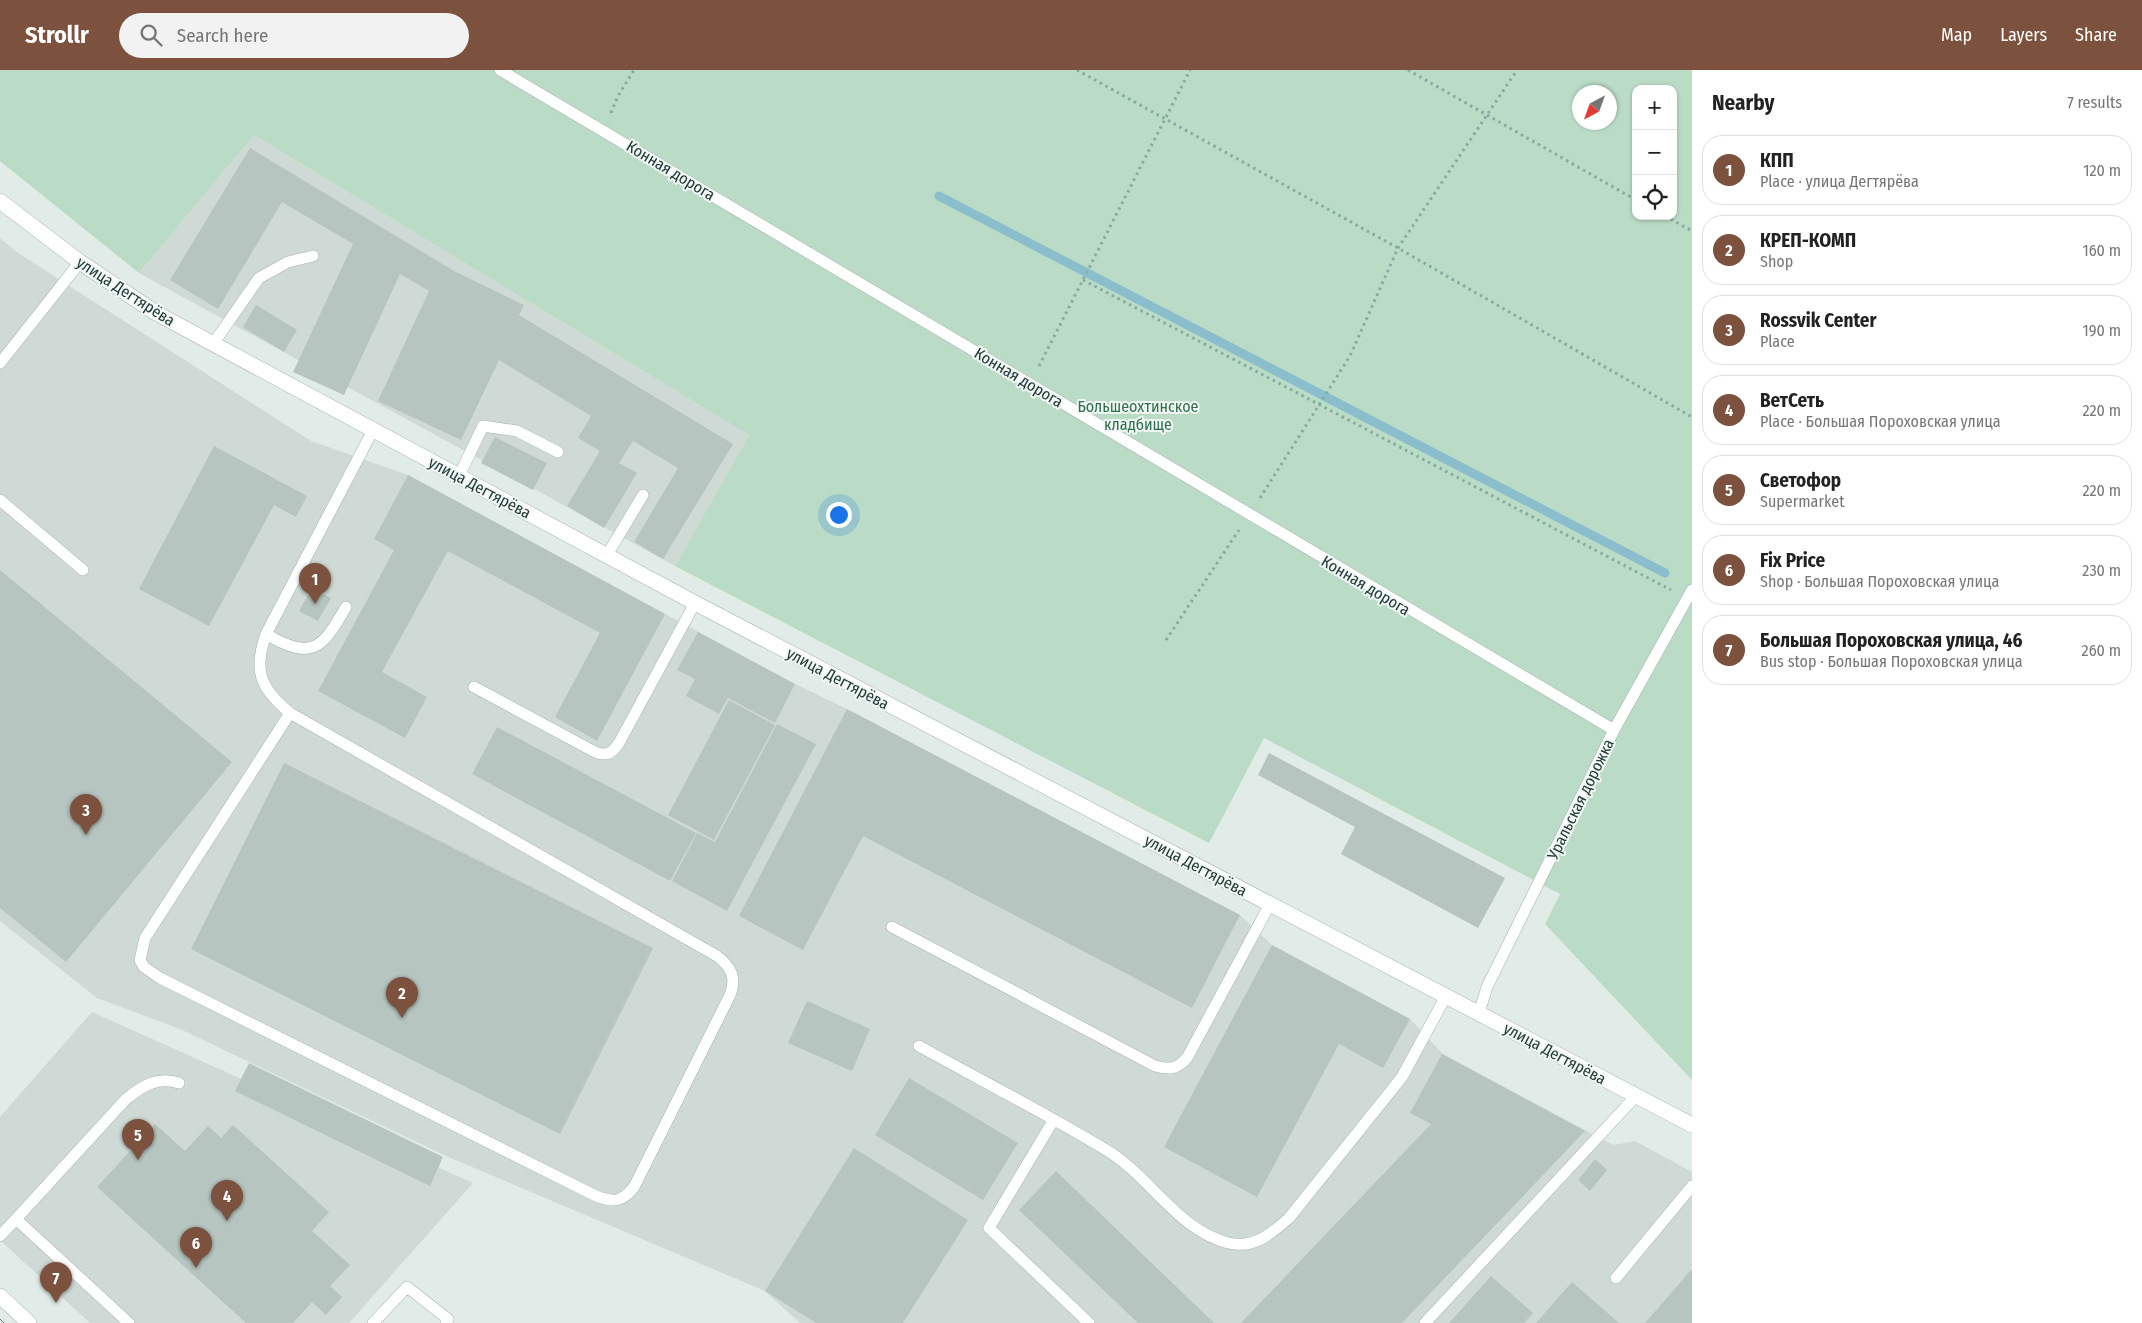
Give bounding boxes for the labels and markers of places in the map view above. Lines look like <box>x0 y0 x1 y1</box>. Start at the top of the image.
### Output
pin: 1 <box>299 563 331 604</box>
pin: 3 <box>70 794 102 835</box>
pin: 2 <box>386 977 418 1018</box>
pin: 5 <box>122 1119 154 1160</box>
pin: 4 <box>211 1180 243 1221</box>
pin: 6 <box>180 1227 212 1268</box>
pin: 7 <box>40 1262 72 1303</box>

